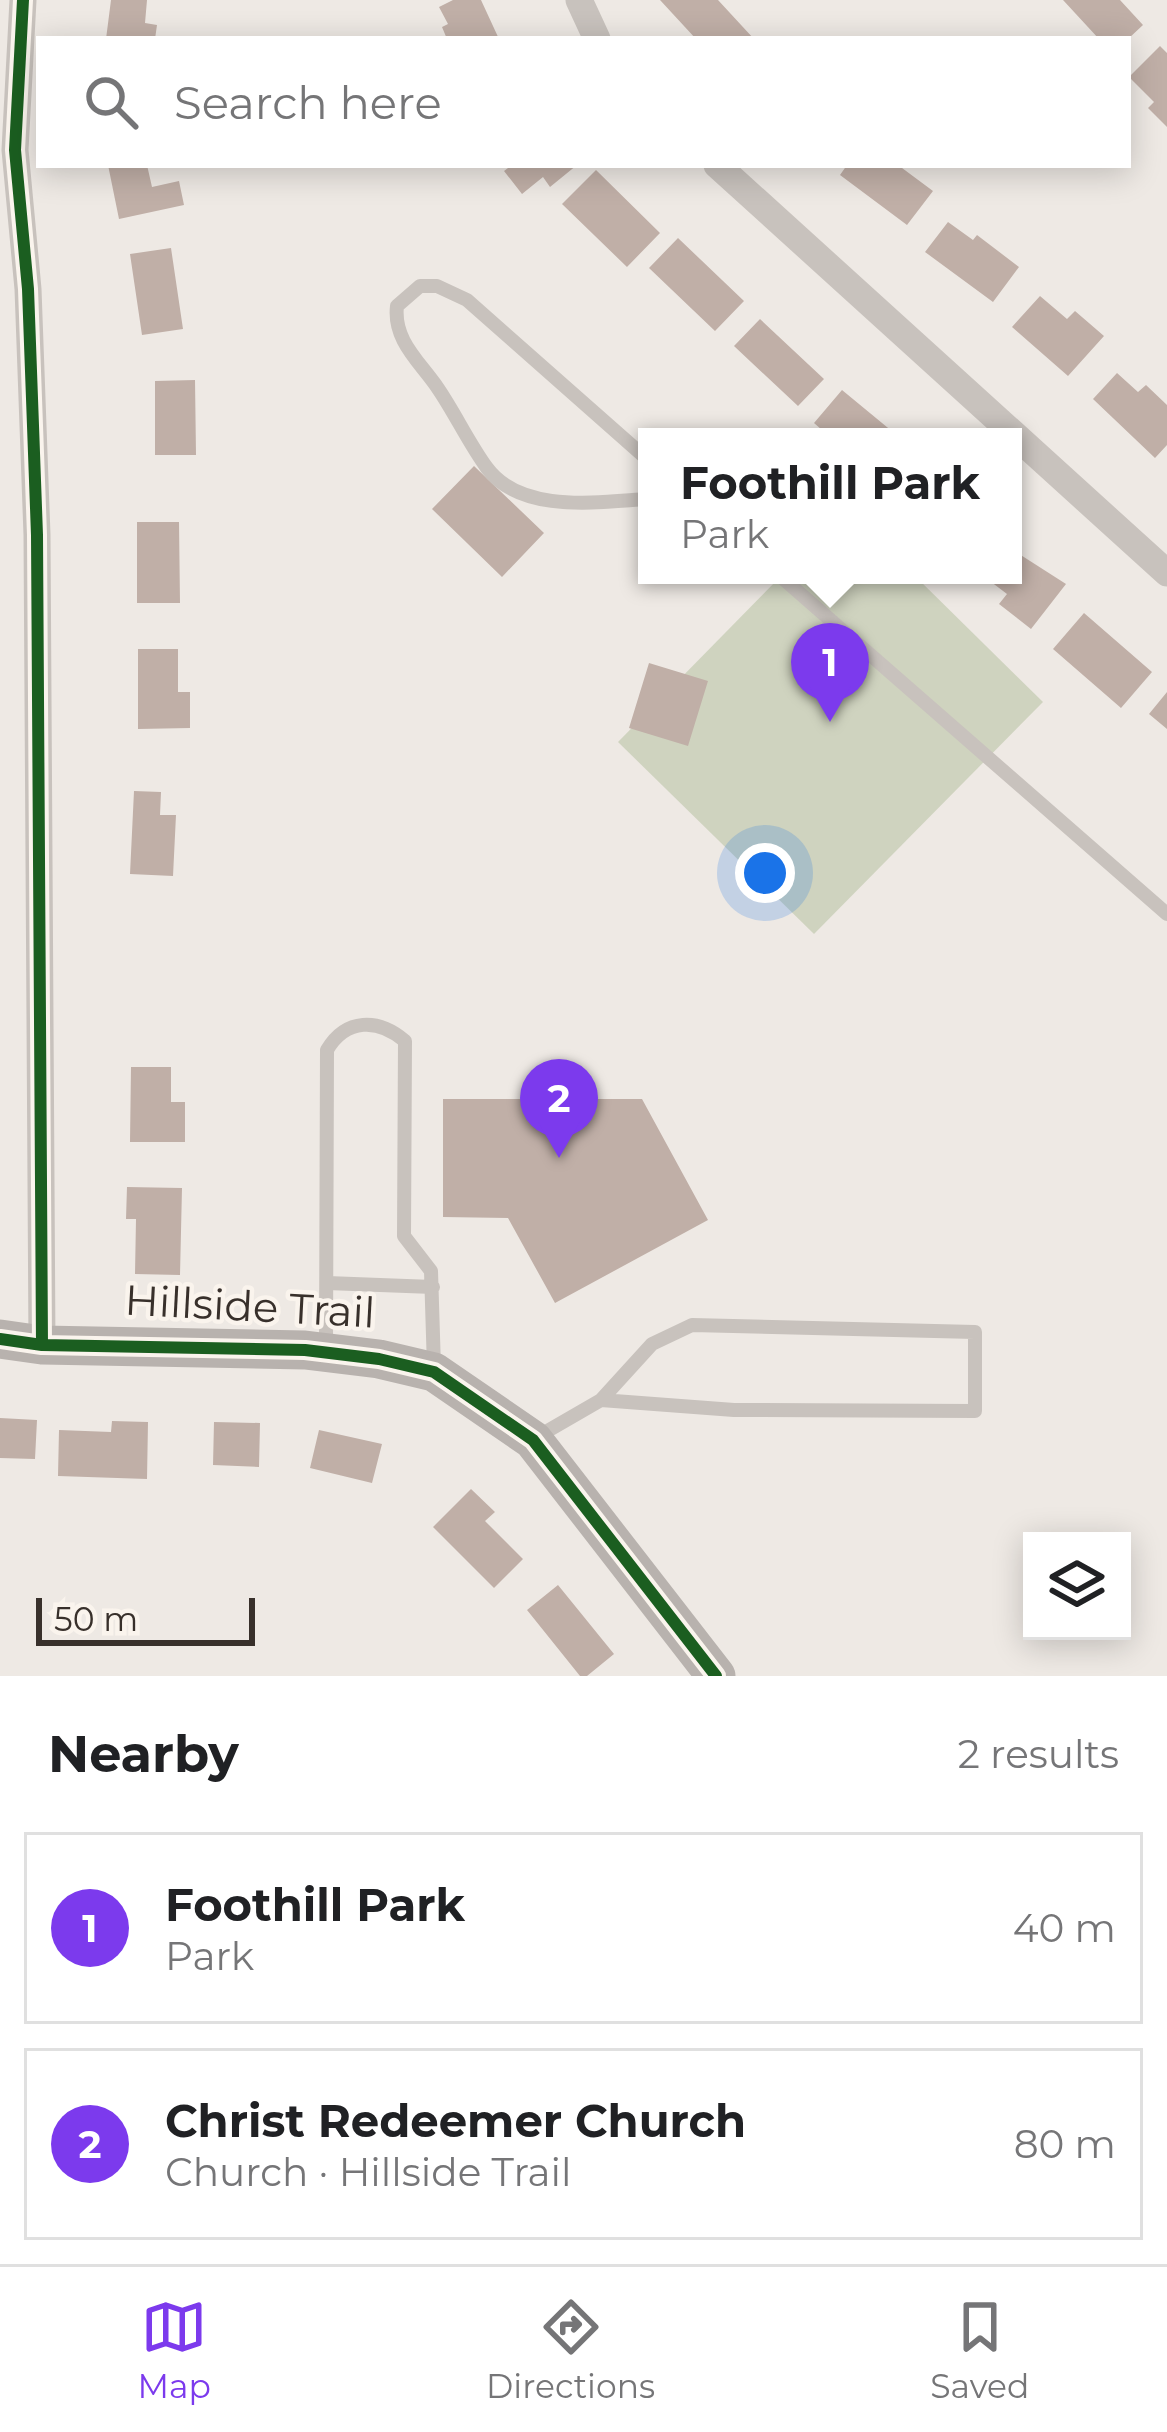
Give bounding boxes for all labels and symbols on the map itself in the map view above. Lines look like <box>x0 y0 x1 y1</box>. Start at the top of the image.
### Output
pin: 1 <box>791 623 869 722</box>
your location <box>735 843 795 903</box>
pin: 2 <box>520 1059 598 1158</box>
street label: Hillside Trail <box>123 1273 377 1339</box>
scale bar <box>36 1592 255 1645</box>

